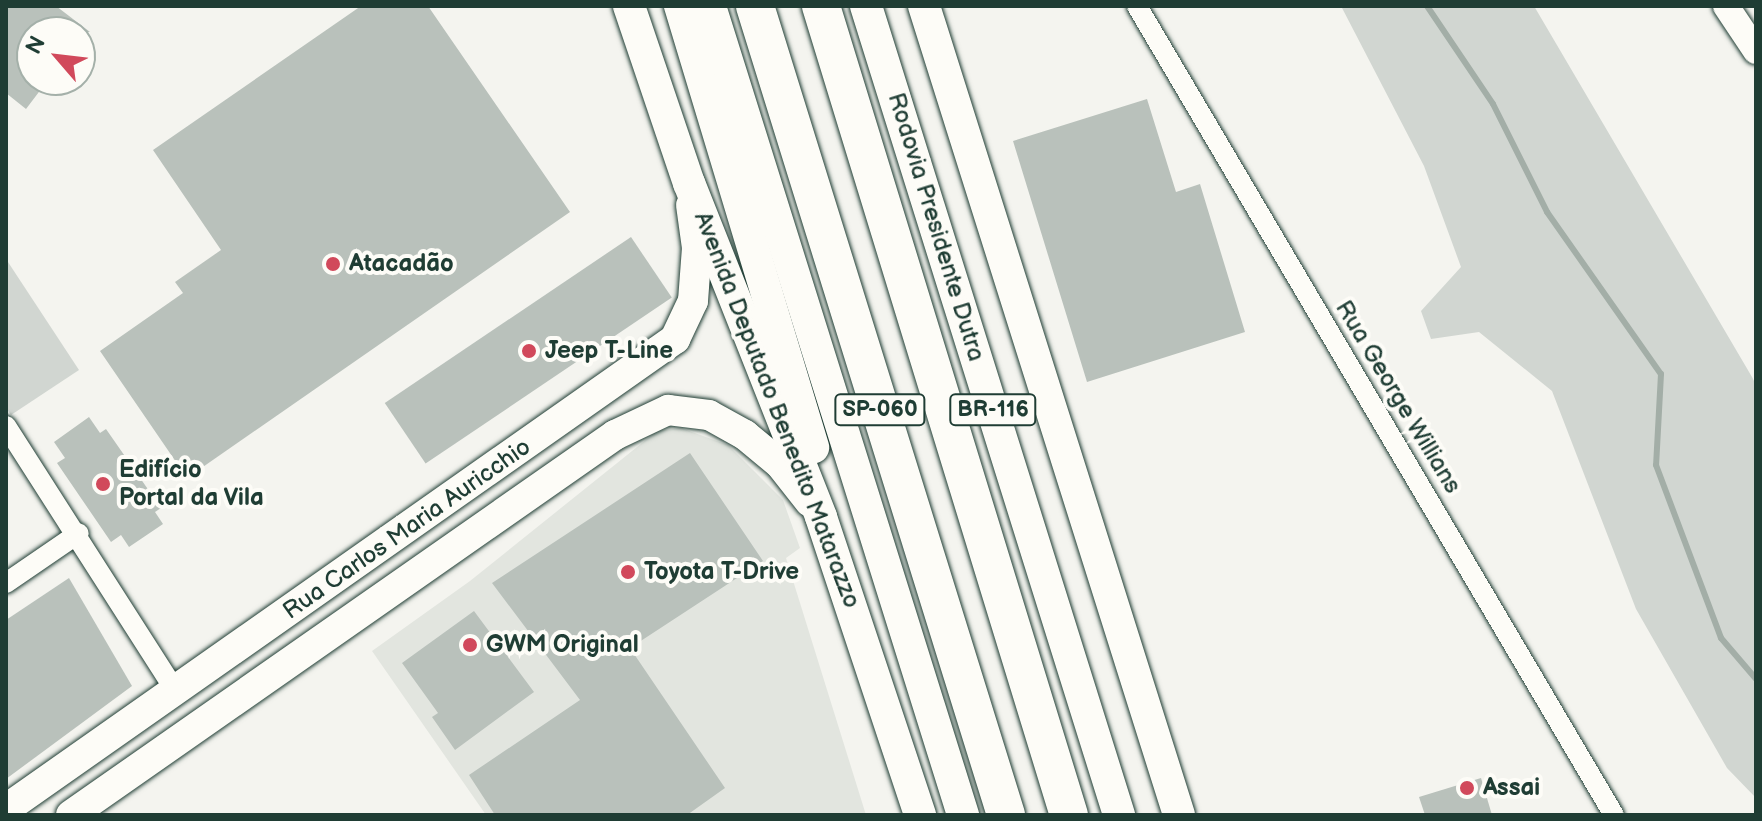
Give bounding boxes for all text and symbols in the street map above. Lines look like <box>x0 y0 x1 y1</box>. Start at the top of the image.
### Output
north arrow <box>16 16 96 96</box>
text: N <box>20 32 52 59</box>
street label: Rodovia Presidente Dutra <box>881 89 991 365</box>
street label: Avenida Deputado Benedito Matarazzo <box>688 208 866 612</box>
place label: Atacadão <box>349 250 454 278</box>
marker: Atacadão <box>324 255 342 273</box>
street label: Rua George Willians <box>1329 295 1467 499</box>
place label: Jeep T-Line <box>545 337 673 365</box>
marker: Jeep T-Line <box>520 342 538 360</box>
road number: SP-060 <box>834 392 926 428</box>
road number: BR-116 <box>949 392 1037 428</box>
street label: Rua Carlos Maria Auricchio <box>278 432 536 626</box>
place label: Edifício Portal da Vila <box>119 456 265 512</box>
marker: Edifício Portal da Vila <box>94 475 112 493</box>
place label: Toyota T-Drive <box>644 558 799 586</box>
marker: Toyota T-Drive <box>619 563 637 581</box>
place label: GWM Original <box>486 631 639 659</box>
marker: GWM Original <box>461 636 479 654</box>
place label: Assai <box>1483 774 1540 802</box>
marker: Assai <box>1458 779 1476 797</box>

